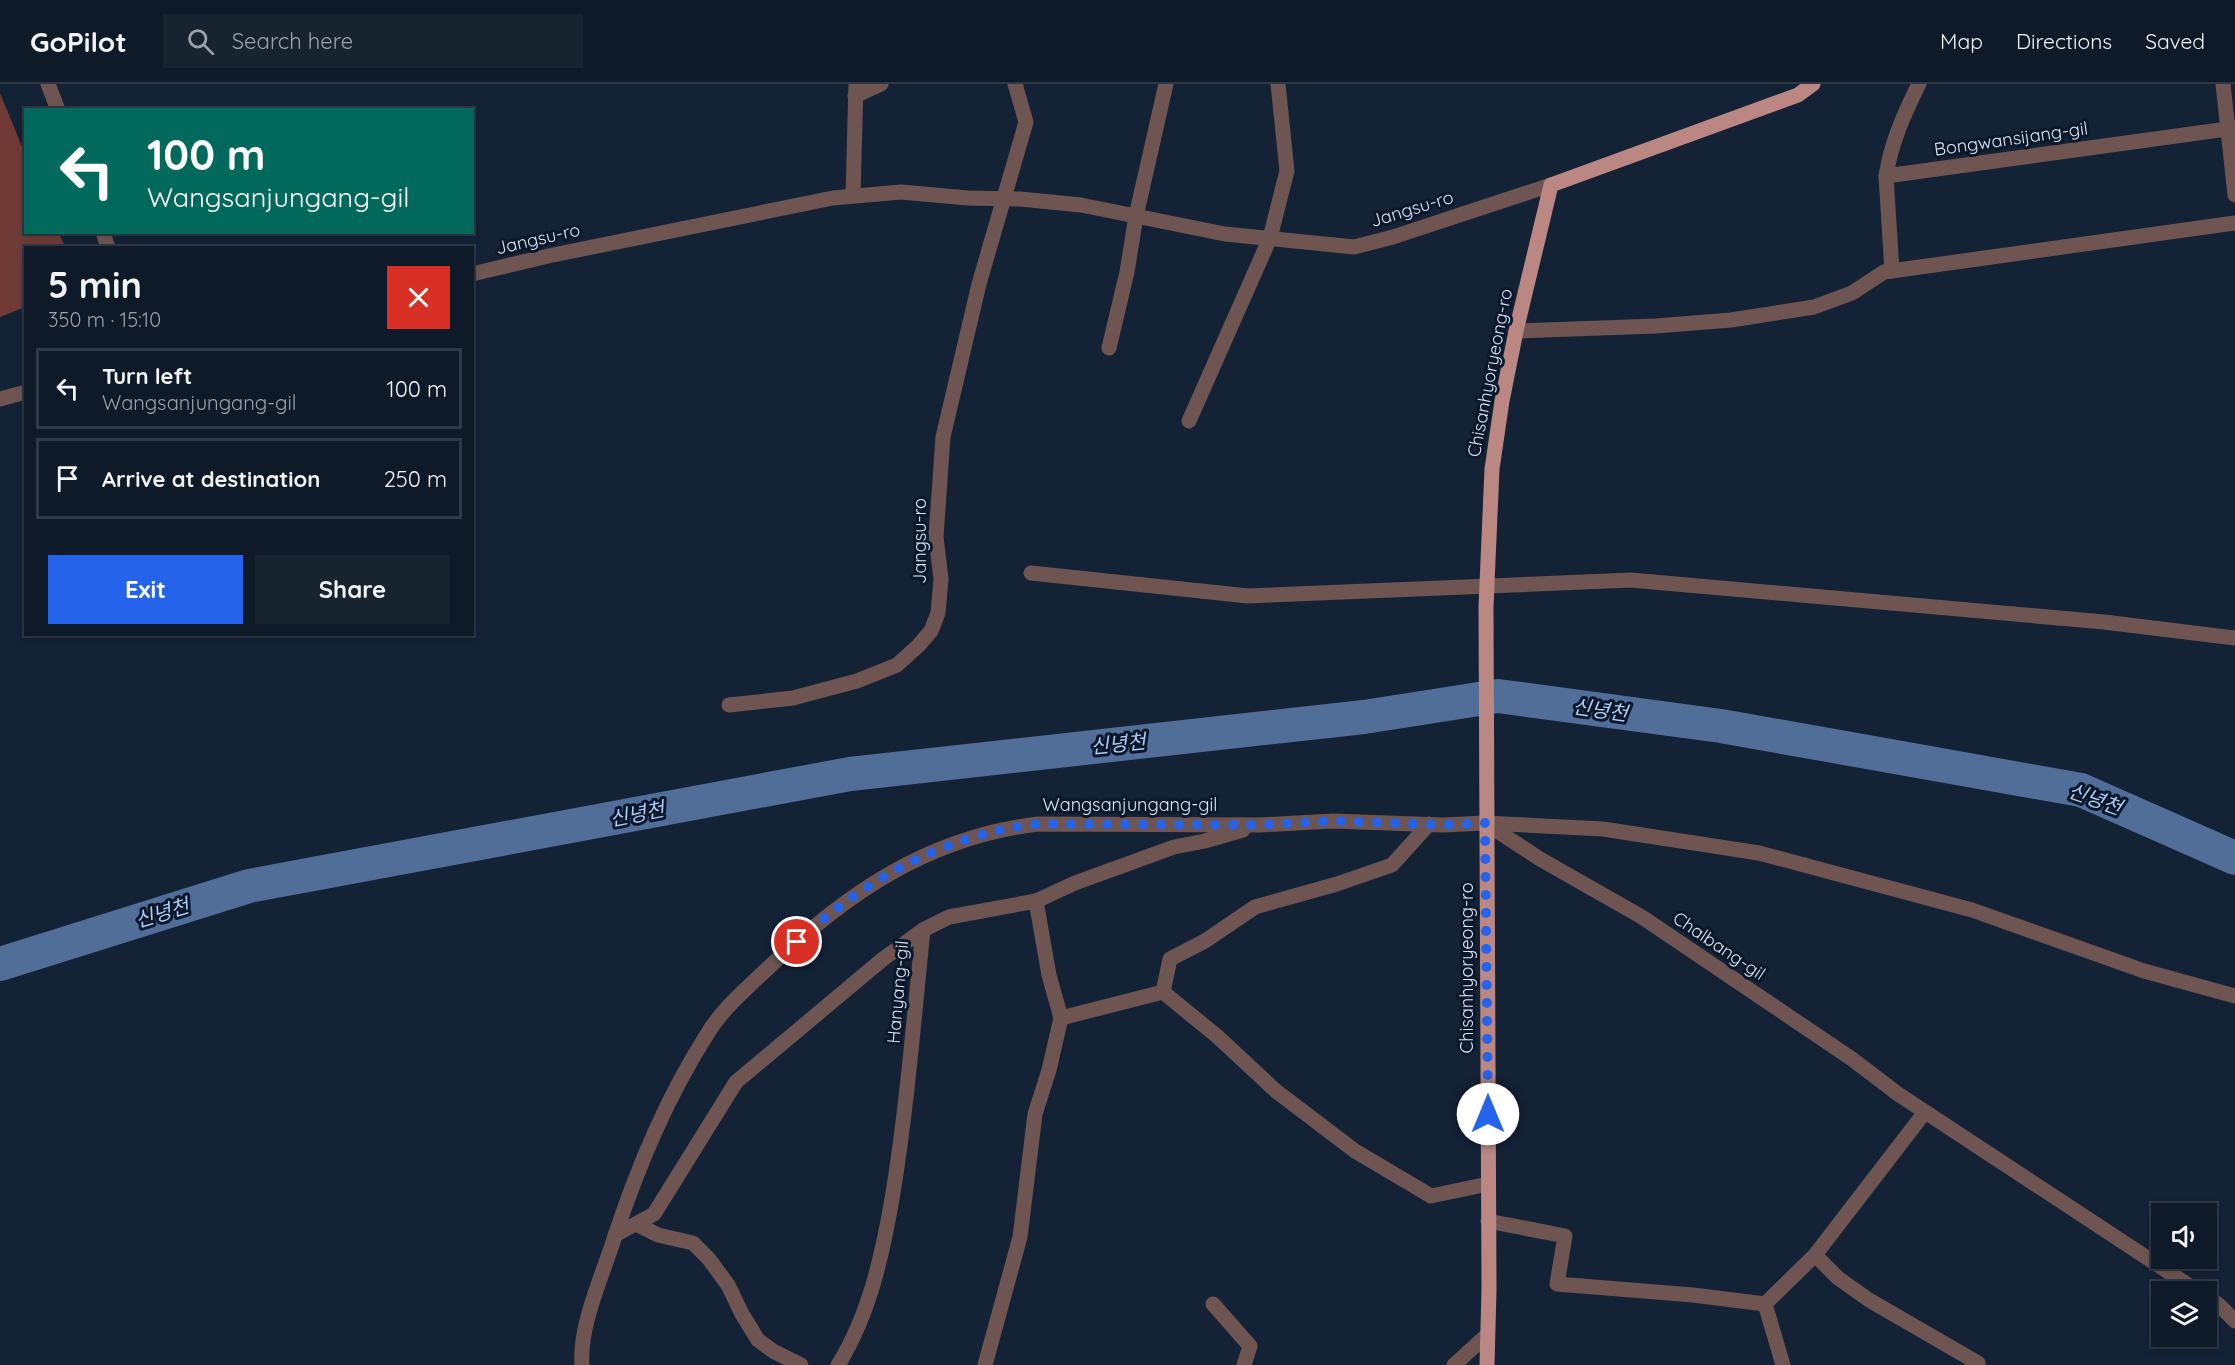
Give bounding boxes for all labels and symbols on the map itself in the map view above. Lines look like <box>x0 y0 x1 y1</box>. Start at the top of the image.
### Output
street label: Bongwansijang-gil <box>1933 116 2089 161</box>
street label: Jangsu-ro <box>1367 185 1456 232</box>
street label: Jangsu-ro <box>494 218 582 259</box>
street label: Chisanhyoryeong-ro <box>1462 287 1517 459</box>
street label: Jangsu-ro <box>908 498 931 584</box>
water label: 신녕천 <box>1571 693 1632 726</box>
water label: 신녕천 <box>1089 728 1149 759</box>
water label: 신녕천 <box>2065 777 2128 821</box>
street label: Wangsanjungang-gil <box>1043 793 1217 816</box>
water label: 신녕천 <box>607 795 669 831</box>
street label: Chisanhyoryeong-ro <box>1455 882 1478 1054</box>
water label: 신녕천 <box>132 892 194 933</box>
street label: Chalbang-gil <box>1669 906 1770 985</box>
pin <box>771 916 822 967</box>
street label: Hanyang-gil <box>882 940 913 1044</box>
position arrow <box>1456 1082 1520 1146</box>

